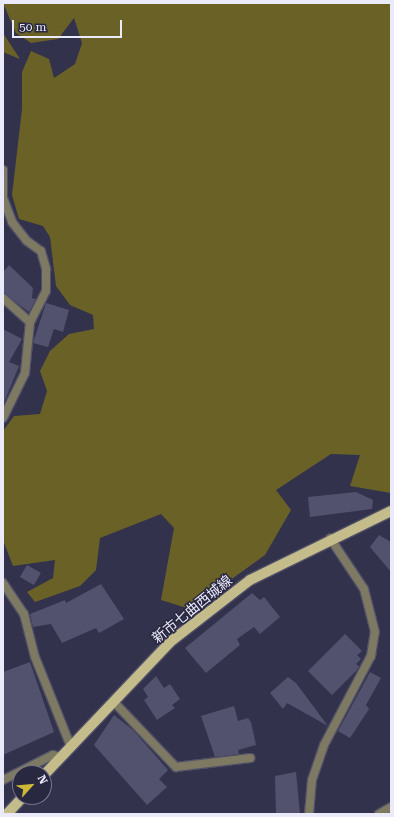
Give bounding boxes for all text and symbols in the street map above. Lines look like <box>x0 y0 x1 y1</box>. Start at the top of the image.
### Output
scale bar <box>14 12 124 38</box>
text: 50 m <box>19 20 46 34</box>
street label: 新市七曲西城線 <box>149 572 235 646</box>
north arrow <box>12 765 52 805</box>
text: N <box>35 773 50 787</box>

